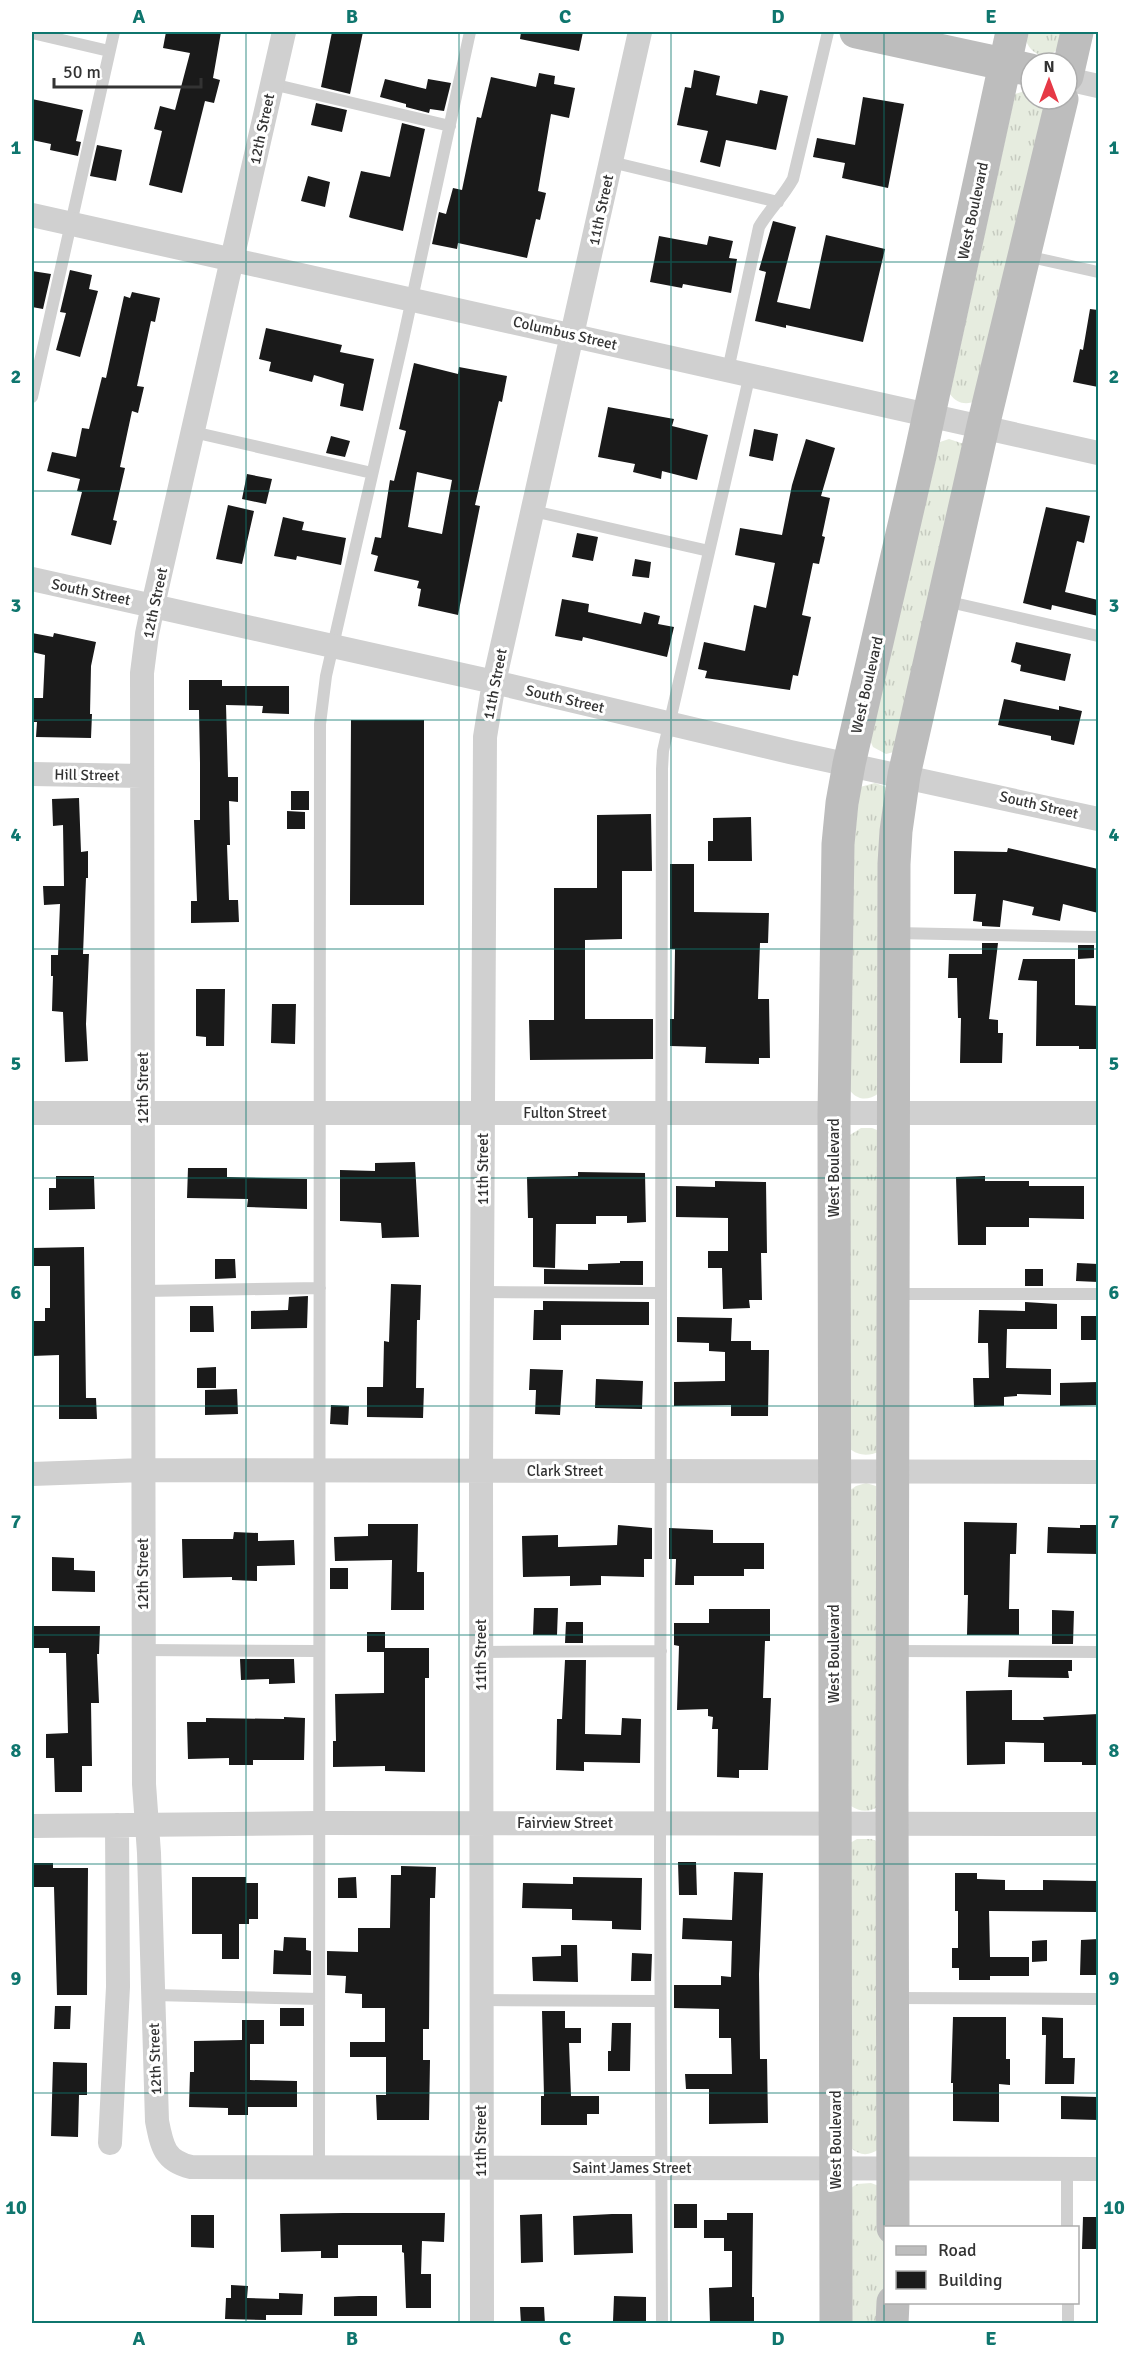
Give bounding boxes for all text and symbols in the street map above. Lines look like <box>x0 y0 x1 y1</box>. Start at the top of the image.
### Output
text: A <box>133 4 146 29</box>
text: B <box>346 4 358 29</box>
text: C <box>559 4 571 29</box>
text: D <box>771 4 785 29</box>
text: E <box>985 4 997 29</box>
scale bar <box>54 51 201 89</box>
north arrow <box>1019 51 1079 111</box>
text: N <box>1043 57 1055 77</box>
text: 50 m <box>63 61 101 83</box>
street label: 12th Street <box>246 92 278 166</box>
text: 1 <box>11 135 22 160</box>
text: 1 <box>1109 135 1120 160</box>
street label: West Boulevard <box>954 161 992 261</box>
street label: 11th Street <box>585 173 617 247</box>
street label: Columbus Street <box>511 312 619 354</box>
text: 2 <box>11 364 21 389</box>
text: 2 <box>1109 364 1119 389</box>
street label: 12th Street <box>139 566 171 640</box>
street label: South Street <box>50 575 132 609</box>
text: 3 <box>11 593 21 618</box>
text: 3 <box>1109 593 1119 618</box>
street label: West Boulevard <box>847 635 887 735</box>
street label: 11th Street <box>479 647 511 721</box>
street label: South Street <box>524 681 606 717</box>
street label: Hill Street <box>54 765 120 785</box>
street label: South Street <box>998 787 1080 823</box>
text: 4 <box>11 822 22 847</box>
text: 4 <box>1109 822 1120 847</box>
text: 5 <box>11 1051 21 1076</box>
text: 5 <box>1109 1051 1119 1076</box>
street label: 12th Street <box>134 1052 152 1124</box>
street label: Fulton Street <box>523 1104 607 1122</box>
street label: West Boulevard <box>825 1118 843 1218</box>
street label: 11th Street <box>474 1133 492 1205</box>
text: 6 <box>11 1280 22 1305</box>
text: 6 <box>1109 1280 1120 1305</box>
street label: Clark Street <box>527 1462 603 1480</box>
text: 7 <box>11 1509 22 1534</box>
text: 7 <box>1109 1509 1120 1534</box>
street label: 12th Street <box>134 1538 152 1610</box>
street label: West Boulevard <box>825 1604 843 1704</box>
street label: 11th Street <box>472 1619 490 1691</box>
text: 8 <box>11 1738 22 1763</box>
text: 8 <box>1109 1738 1120 1763</box>
street label: Fairview Street <box>517 1814 613 1832</box>
text: 9 <box>11 1966 22 1991</box>
text: 9 <box>1109 1966 1120 1991</box>
street label: 12th Street <box>145 2023 165 2095</box>
street label: West Boulevard <box>827 2090 845 2190</box>
street label: 11th Street <box>472 2105 490 2177</box>
street label: Saint James Street <box>572 2159 692 2177</box>
text: 10 <box>5 2195 27 2220</box>
text: 10 <box>1103 2195 1125 2220</box>
legend <box>884 2226 1079 2304</box>
text: Road <box>938 2239 977 2261</box>
text: Building <box>938 2269 1002 2291</box>
text: A <box>133 2326 146 2351</box>
text: B <box>346 2326 358 2351</box>
text: C <box>559 2326 571 2351</box>
text: D <box>771 2326 785 2351</box>
text: E <box>985 2326 997 2351</box>

